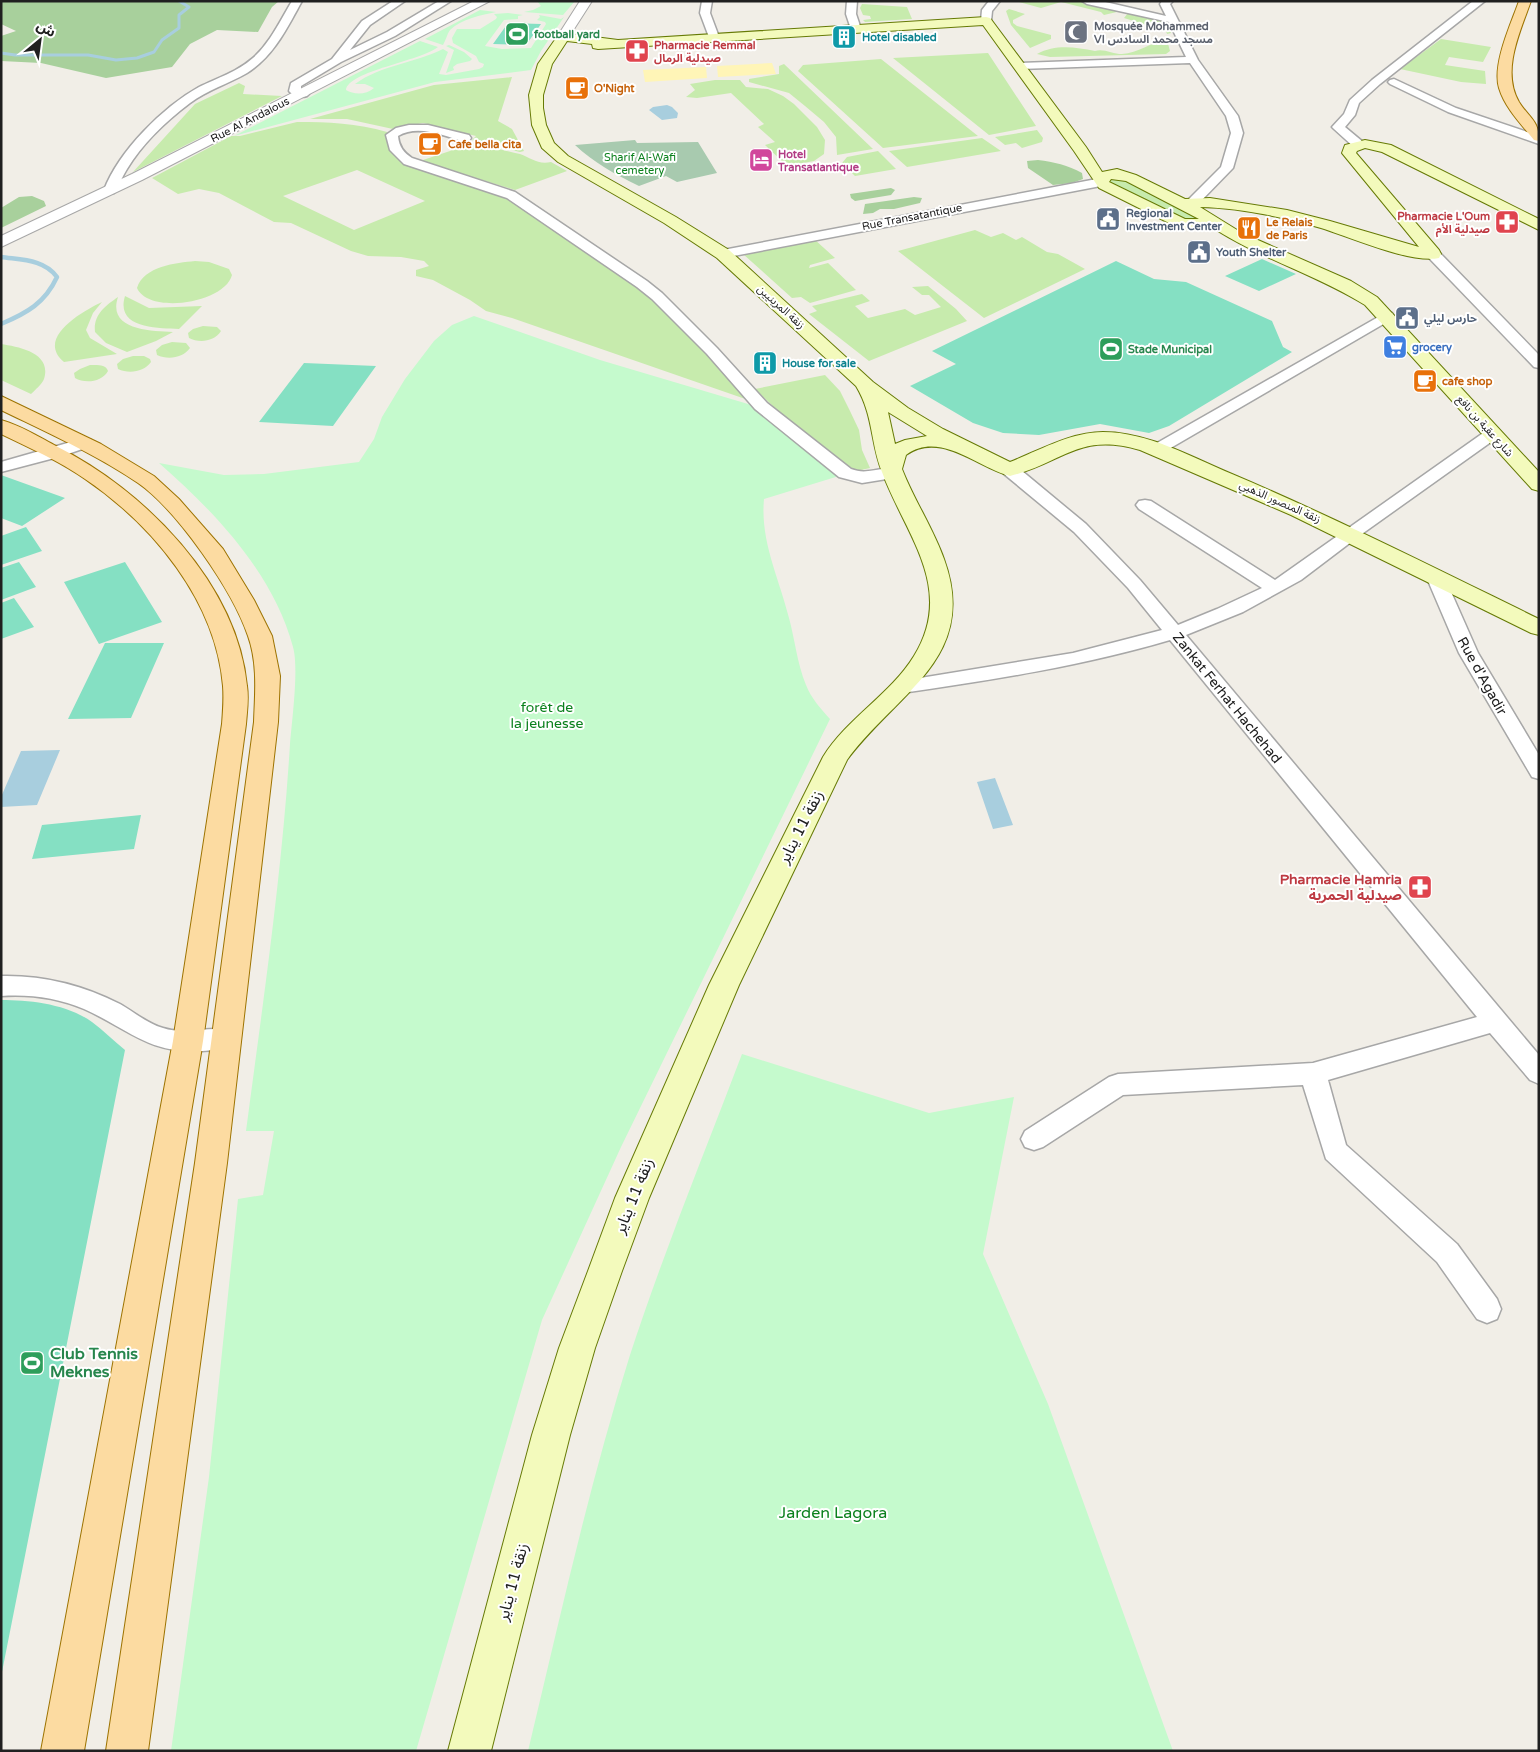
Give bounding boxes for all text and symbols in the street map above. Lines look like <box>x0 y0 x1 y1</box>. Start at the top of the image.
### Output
north arrow <box>15 15 65 65</box>
text: ش <box>34 17 59 41</box>
mosque icon: Mosquée Mohammed VI مسجد محمد السادس <box>1063 19 1089 45</box>
place label: Mosquée Mohammed VI مسجد محمد السادس <box>1094 20 1213 46</box>
sports icon: football yard <box>504 21 530 47</box>
building icon: Hotel disabled <box>831 24 857 50</box>
place label: football yard <box>533 28 600 42</box>
place label: Hotel disabled <box>862 31 937 44</box>
pharmacy icon: Pharmacie Remmal صيدلية الرمال <box>624 38 650 64</box>
place label: Pharmacie Remmal صيدلية الرمال <box>654 39 756 65</box>
cafe icon: O'Night <box>564 75 590 101</box>
place label: O'Night <box>594 82 635 96</box>
street label: Rue Al Andalous <box>208 95 292 145</box>
cafe icon: Cafe bella cita <box>417 131 443 157</box>
place label: Cafe bella cita <box>448 138 521 151</box>
hotel icon: Hotel Transatlantique <box>748 147 774 173</box>
place label: Hotel Transatlantique <box>777 148 860 175</box>
park label: Sharif Al-Wafi cemetery <box>604 151 676 177</box>
street label: Rue Transatantique <box>861 201 963 233</box>
public building icon: Regional Investment Center <box>1095 206 1121 232</box>
place label: Regional Investment Center <box>1126 207 1223 233</box>
pharmacy icon: Pharmacie L'Oum صيدلية الأم <box>1494 209 1520 235</box>
place label: Pharmacie L'Oum صيدلية الأم <box>1397 210 1490 238</box>
restaurant icon: Le Relais de Paris <box>1236 215 1262 241</box>
place label: Le Relais de Paris <box>1266 216 1313 242</box>
public building icon: Youth Shelter <box>1186 239 1212 265</box>
place label: Youth Shelter <box>1216 246 1287 259</box>
street label: زنقة المرينيين <box>755 282 807 332</box>
public building icon: حارس ليلي <box>1394 305 1420 331</box>
place label: حارس ليلي <box>1424 312 1477 327</box>
supermarket icon: grocery <box>1382 334 1408 360</box>
sports icon: Stade Municipal <box>1098 336 1124 362</box>
place label: grocery <box>1412 341 1452 355</box>
place label: Stade Municipal <box>1128 343 1212 357</box>
building icon: House for sale <box>752 350 778 376</box>
place label: House for sale <box>782 357 857 370</box>
cafe icon: cafe shop <box>1412 368 1438 394</box>
place label: cafe shop <box>1442 375 1493 389</box>
street label: شارع عقبة بن نافع <box>1453 393 1516 460</box>
street label: زنقة المنصور الذهبي <box>1236 478 1323 528</box>
street label: Zankat Ferhat Hachehad <box>1169 629 1285 767</box>
street label: Rue d'Agadir <box>1454 634 1511 719</box>
park label: forêt de la jeunesse <box>511 699 583 732</box>
street label: زنقة 11 يناير <box>774 787 828 868</box>
place label: Pharmacie Hamria صيدلية الحمرية <box>1280 871 1402 904</box>
pharmacy icon: Pharmacie Hamria صيدلية الحمرية <box>1407 874 1433 900</box>
street label: زنقة 11 يناير <box>609 1155 658 1238</box>
place label: Club Tennis Meknes <box>50 1344 138 1382</box>
sports icon: Club Tennis Meknes <box>19 1350 45 1376</box>
park label: Jarden Lagora <box>779 1503 887 1523</box>
street label: زنقة 11 يناير <box>493 1541 533 1624</box>

